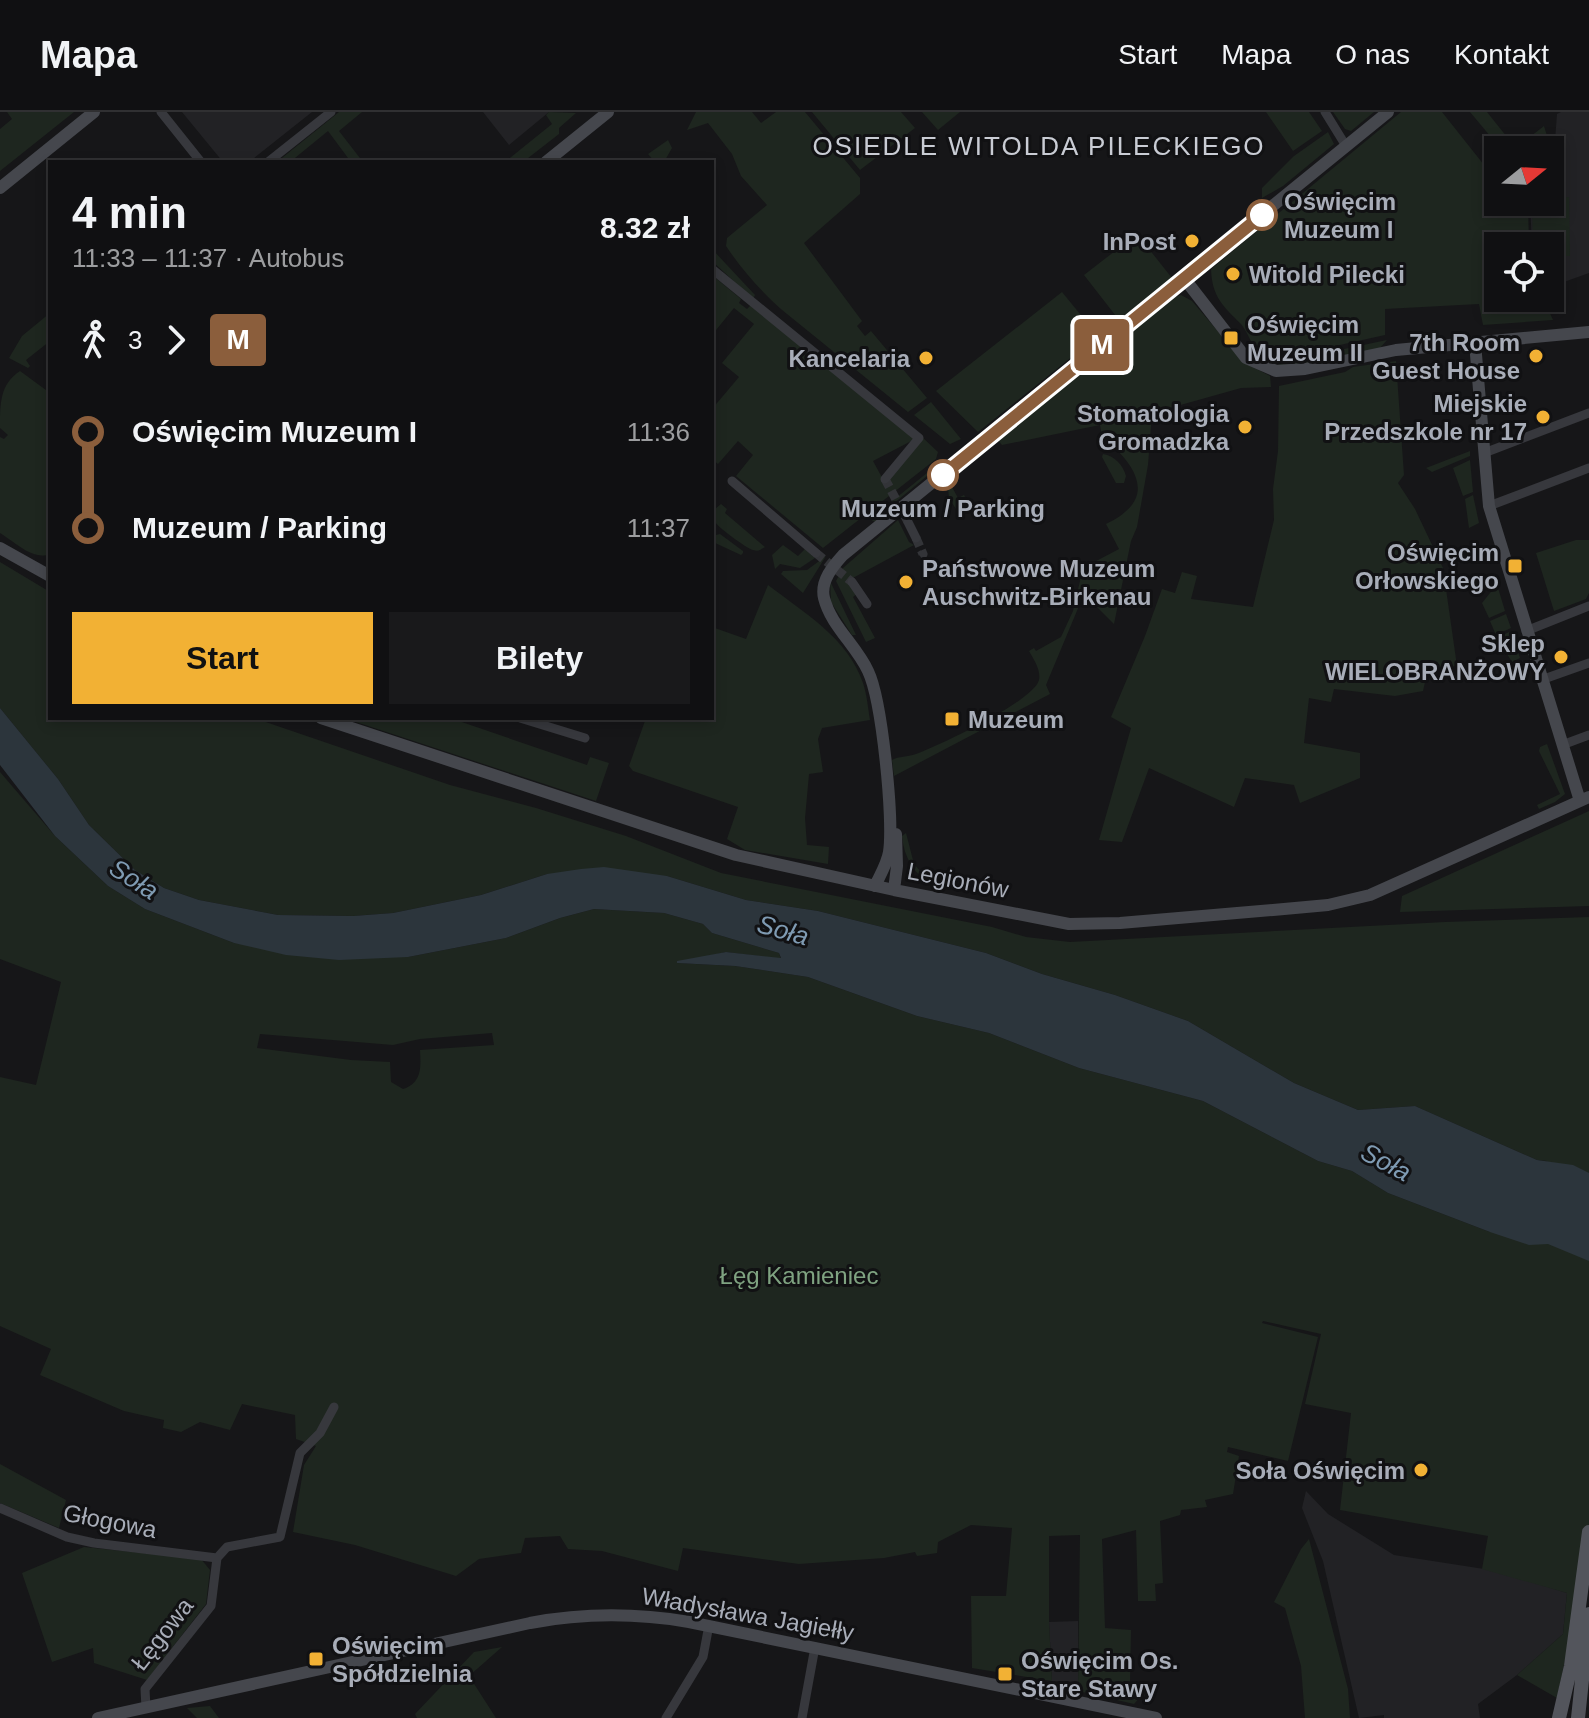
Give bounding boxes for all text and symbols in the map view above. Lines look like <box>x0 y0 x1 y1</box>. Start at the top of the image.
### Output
text: Mapa <box>40 34 137 76</box>
text: Start <box>1118 39 1177 70</box>
text: Mapa <box>1221 39 1291 70</box>
text: O nas <box>1335 39 1410 70</box>
text: Kontakt <box>1454 39 1549 70</box>
district label: OSIEDLE WITOLDA PILECKIEGO <box>812 131 1266 161</box>
north arrow <box>1484 136 1564 216</box>
map controls <box>1484 136 1564 312</box>
text: 4 min <box>72 188 187 237</box>
place label: Oświęcim Muzeum I <box>1284 188 1396 243</box>
marker: Oświęcim Muzeum I <box>1247 200 1277 230</box>
text: 8.32 zł <box>600 211 690 244</box>
place label: InPost <box>1103 228 1176 255</box>
marker: InPost <box>1183 232 1201 250</box>
button: locate <box>1484 232 1564 312</box>
text: 11:33 – 11:37 · Autobus <box>72 243 344 273</box>
place label: Witold Pilecki <box>1249 261 1405 288</box>
marker: Witold Pilecki <box>1224 265 1242 283</box>
place label: Oświęcim Muzeum II <box>1247 311 1363 366</box>
icon: walk <box>72 318 116 362</box>
icon: forward <box>154 318 198 362</box>
line badge: M <box>1076 319 1128 371</box>
text: M <box>226 324 250 355</box>
text: 3 <box>128 325 142 355</box>
text: M <box>1090 329 1114 360</box>
marker: Oświęcim Muzeum II <box>1222 329 1240 347</box>
place label: 7th Room Guest House <box>1372 329 1520 384</box>
place label: Kancelaria <box>789 345 911 372</box>
marker: 7th Room Guest House <box>1527 347 1545 365</box>
marker: Kancelaria <box>917 349 935 367</box>
place label: Miejskie Przedszkole nr 17 <box>1324 390 1527 445</box>
place label: Stomatologia Gromadzka <box>1077 400 1230 455</box>
marker: Miejskie Przedszkole nr 17 <box>1534 408 1552 426</box>
text: Oświęcim Muzeum I <box>132 415 417 448</box>
text: 11:36 <box>627 417 690 447</box>
marker: Stomatologia Gromadzka <box>1236 418 1254 436</box>
marker: Muzeum / Parking <box>928 460 958 490</box>
place label: Muzeum / Parking <box>841 495 1045 522</box>
text: Muzeum / Parking <box>132 511 387 544</box>
text: 11:37 <box>627 513 690 543</box>
place label: Oświęcim Orłowskiego <box>1355 539 1499 594</box>
place label: Państwowe Muzeum Auschwitz-Birkenau <box>922 555 1155 610</box>
marker: Oświęcim Orłowskiego <box>1506 557 1524 575</box>
marker: Państwowe Muzeum Auschwitz-Birkenau <box>897 573 915 591</box>
button: Start <box>72 612 373 704</box>
button: Bilety <box>389 612 690 704</box>
place label: Sklep WIELOBRANŻOWY <box>1325 630 1545 685</box>
marker: Sklep WIELOBRANŻOWY <box>1552 648 1570 666</box>
place label: Muzeum <box>968 706 1064 733</box>
marker: Muzeum <box>943 710 961 728</box>
water label: Soła <box>104 852 164 906</box>
street label: Legionów <box>905 857 1012 903</box>
water label: Soła <box>754 908 812 952</box>
water label: Soła <box>1356 1137 1416 1187</box>
park label: Łęg Kamieniec <box>720 1262 878 1289</box>
place label: Soła Oświęcim <box>1236 1457 1405 1484</box>
marker: Soła Oświęcim <box>1412 1461 1430 1479</box>
street label: Głogowa <box>61 1499 160 1543</box>
street label: Władysława Jagiełły <box>640 1582 856 1646</box>
street label: Łęgowa <box>125 1592 199 1675</box>
place label: Oświęcim Spółdzielnia <box>332 1632 473 1687</box>
place label: Oświęcim Os. Stare Stawy <box>1021 1647 1178 1702</box>
marker: Oświęcim Spółdzielnia <box>307 1650 325 1668</box>
marker: Oświęcim Os. Stare Stawy <box>996 1665 1014 1683</box>

